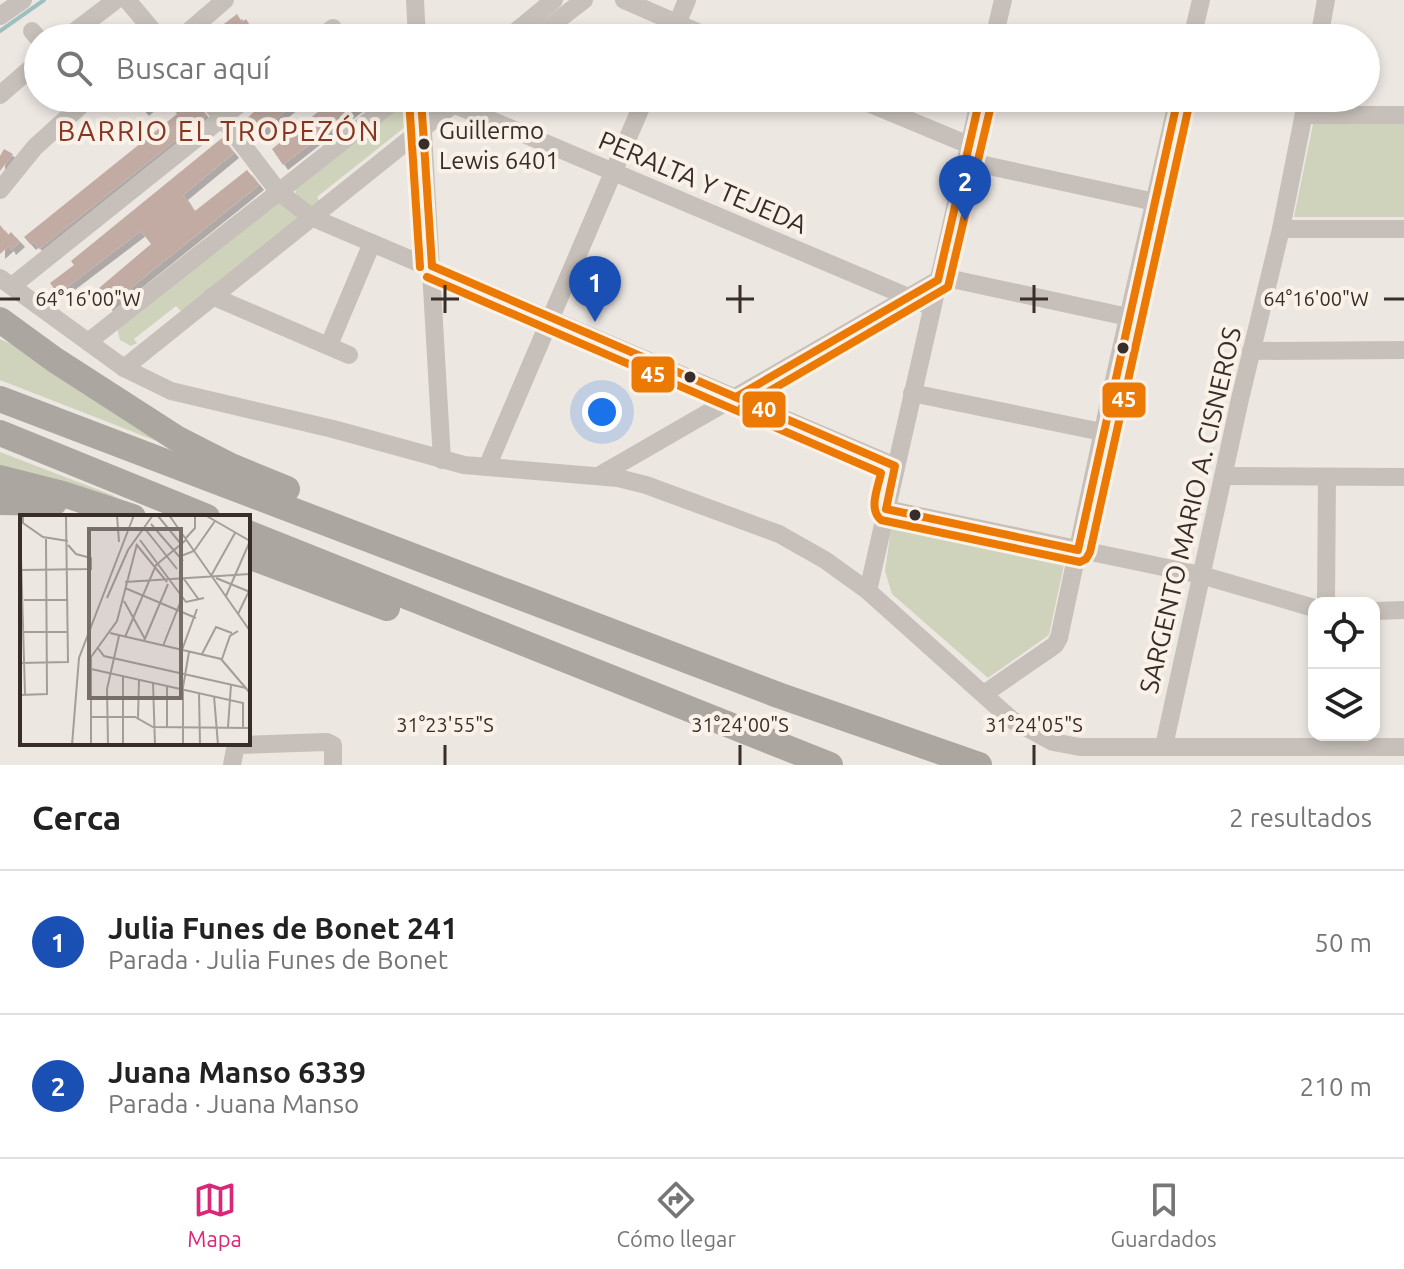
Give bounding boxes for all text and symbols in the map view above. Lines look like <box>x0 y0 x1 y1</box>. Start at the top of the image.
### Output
search box <box>24 24 1380 112</box>
icon: search <box>52 46 96 90</box>
text: Buscar aquí <box>116 51 270 85</box>
district label: BARRIO EL TROPEZÓN <box>58 114 380 146</box>
place label: Guillermo Lewis 6401 <box>439 117 559 174</box>
street label: PERALTA Y TEJEDA <box>595 125 812 239</box>
marker: Guillermo Lewis 6401 <box>416 136 432 152</box>
pin: 2 <box>939 155 991 221</box>
pin: 1 <box>569 256 621 322</box>
text: 64°16'00"W <box>35 287 141 310</box>
text: 64°16'00"W <box>1263 287 1369 310</box>
street label: SARGENTO MARIO A. CISNEROS <box>1134 324 1246 696</box>
unlabelled marker <box>1115 340 1131 356</box>
line badge: 45 <box>630 355 676 394</box>
text: 45 <box>641 361 665 386</box>
unlabelled marker <box>682 369 698 385</box>
line badge: 45 <box>1101 381 1147 419</box>
text: 45 <box>1112 386 1136 411</box>
line badge: 40 <box>741 390 787 429</box>
your location <box>582 392 622 432</box>
text: 40 <box>752 396 776 421</box>
unlabelled marker <box>907 507 923 523</box>
inset map <box>20 515 250 745</box>
map controls <box>1308 597 1380 741</box>
button: locate <box>1308 597 1380 669</box>
button: layers <box>1308 669 1380 741</box>
text: 31°23'55"S <box>396 713 494 736</box>
text: 31°24'00"S <box>691 713 789 736</box>
text: 31°24'05"S <box>985 713 1083 736</box>
text: Cerca <box>32 798 121 836</box>
text: 2 resultados <box>1229 803 1372 832</box>
text: Julia Funes de Bonet 241 <box>108 911 458 945</box>
text: 1 <box>51 928 65 957</box>
text: 50 m <box>1314 928 1372 957</box>
text: Parada · Julia Funes de Bonet <box>108 945 448 974</box>
text: Juana Manso 6339 <box>108 1055 366 1089</box>
text: 2 <box>51 1072 65 1101</box>
text: 210 m <box>1300 1072 1372 1101</box>
text: Parada · Juana Manso <box>108 1089 359 1118</box>
tab: Mapa <box>187 1178 242 1251</box>
tab: Cómo llegar <box>617 1178 736 1251</box>
tab: Guardados <box>1110 1178 1217 1251</box>

